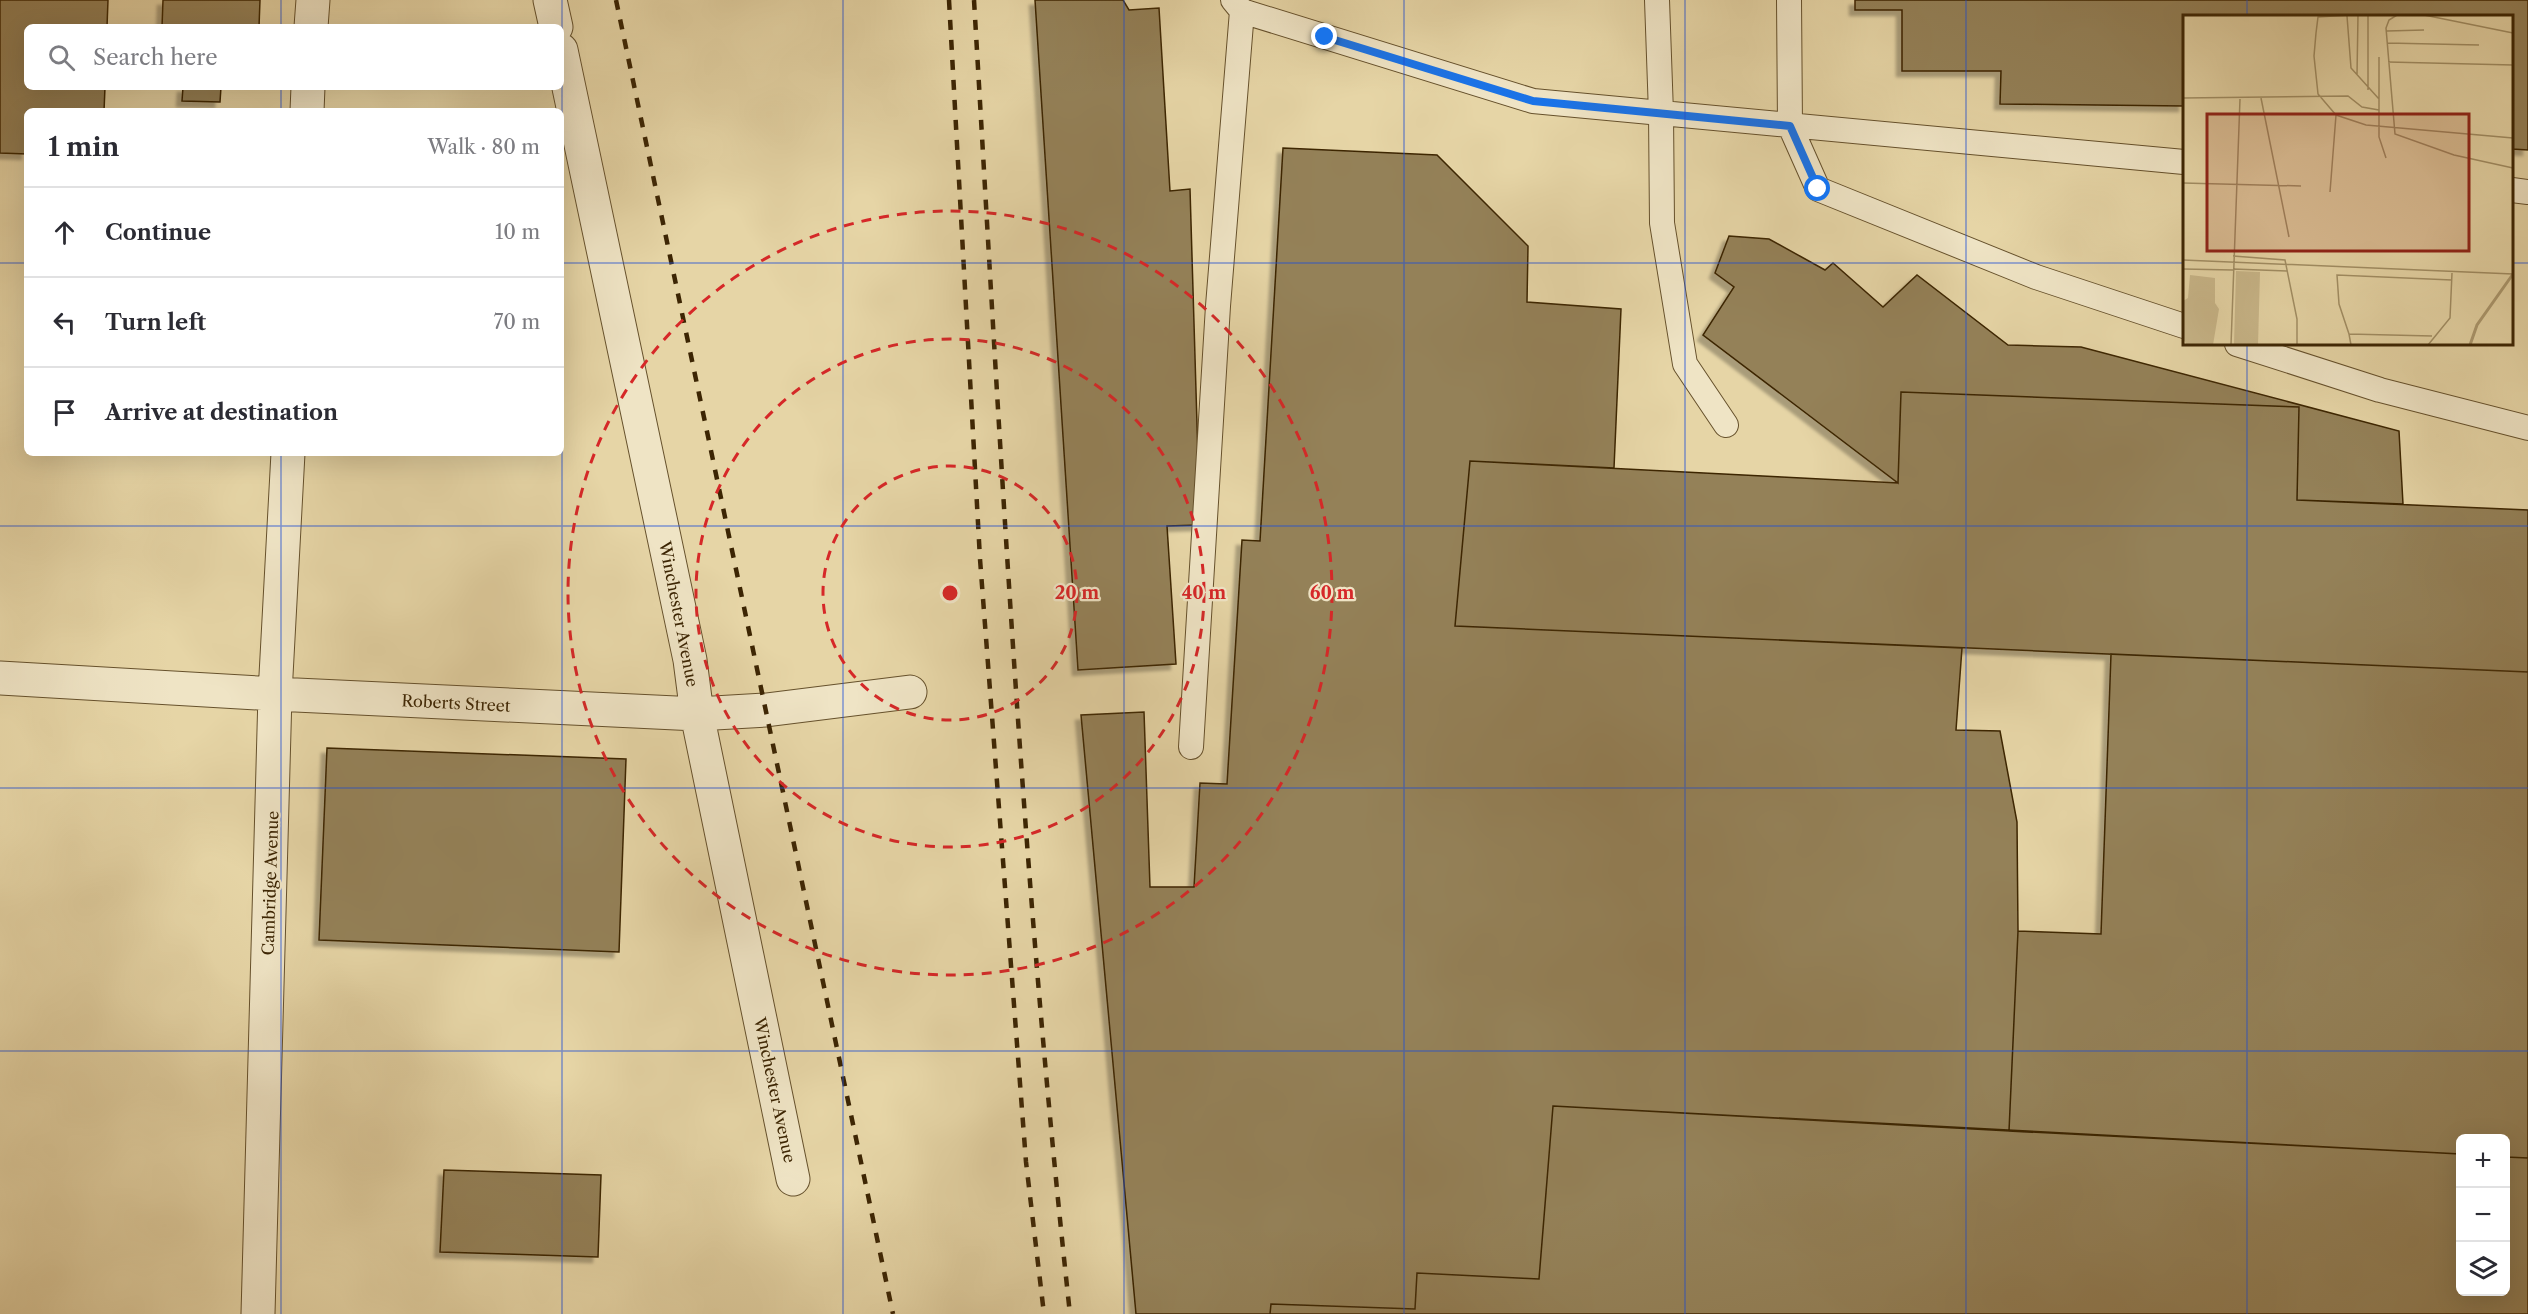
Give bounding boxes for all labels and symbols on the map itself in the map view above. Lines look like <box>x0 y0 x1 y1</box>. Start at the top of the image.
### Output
inset map <box>2183 15 2513 345</box>
route end <box>1311 23 1337 49</box>
route start <box>1804 175 1830 201</box>
street label: Winchester Avenue <box>655 538 703 689</box>
text: 20 m <box>1055 582 1099 604</box>
text: 40 m <box>1182 582 1226 604</box>
text: 60 m <box>1310 582 1354 604</box>
centre of rings <box>940 583 960 603</box>
street label: Roberts Street <box>401 690 511 716</box>
street label: Cambridge Avenue <box>257 810 283 956</box>
street label: Winchester Avenue <box>750 1014 800 1165</box>

